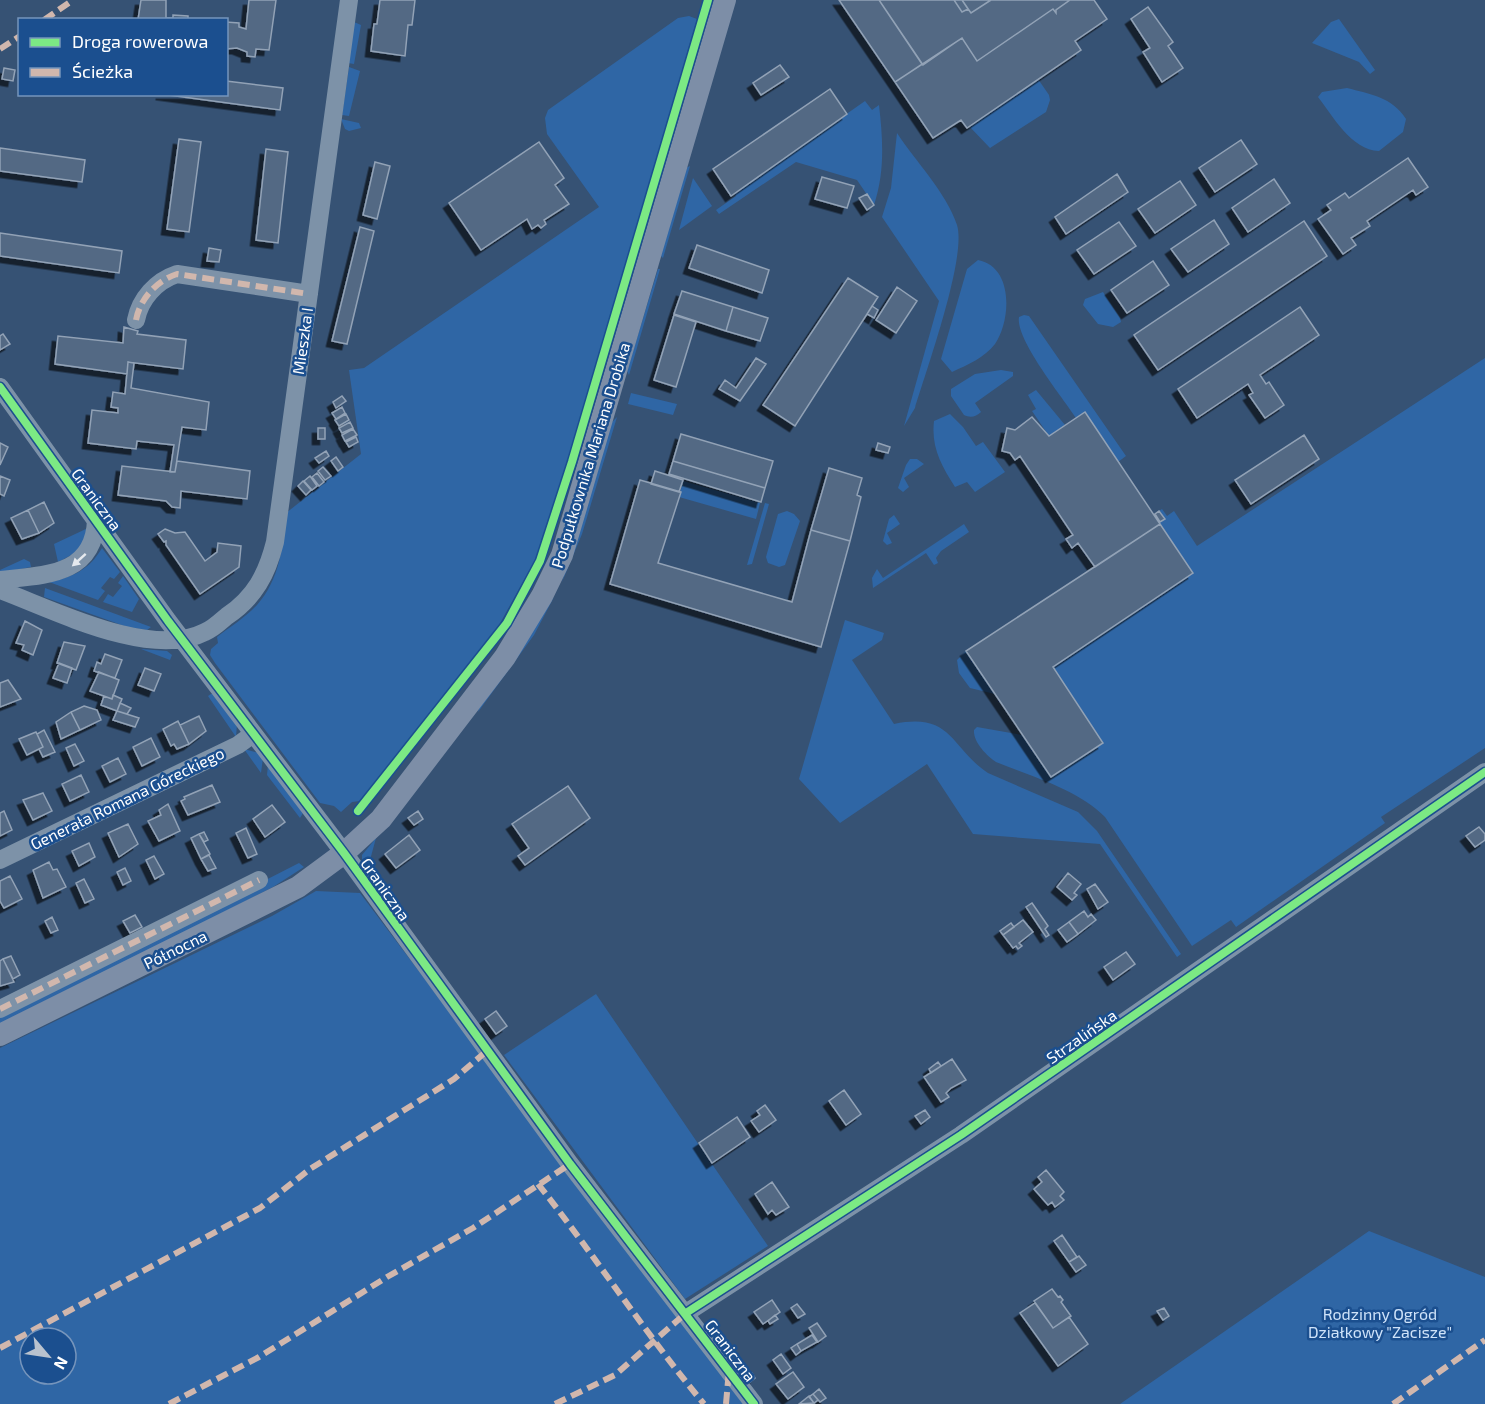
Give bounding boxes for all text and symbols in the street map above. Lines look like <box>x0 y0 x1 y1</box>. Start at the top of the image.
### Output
legend <box>18 18 228 96</box>
text: Droga rowerowa <box>72 30 208 52</box>
text: Ścieżka <box>72 60 133 82</box>
street label: Mieszka I <box>288 306 316 376</box>
street label: Podpułkownika Mariana Drobika <box>547 340 633 570</box>
street label: Graniczna <box>68 464 126 534</box>
one-way arrow <box>72 553 87 566</box>
street label: Generała Romana Góreckiego <box>27 743 227 853</box>
street label: Graniczna <box>357 854 415 924</box>
street label: Północna <box>140 926 210 972</box>
street label: Strzalińska <box>1042 1005 1120 1067</box>
park label: Rodzinny Ogród Działkowy "Zacisze" <box>1308 1304 1452 1341</box>
street label: Graniczna <box>702 1315 760 1385</box>
north arrow <box>18 1326 78 1386</box>
text: N <box>50 1354 73 1373</box>

